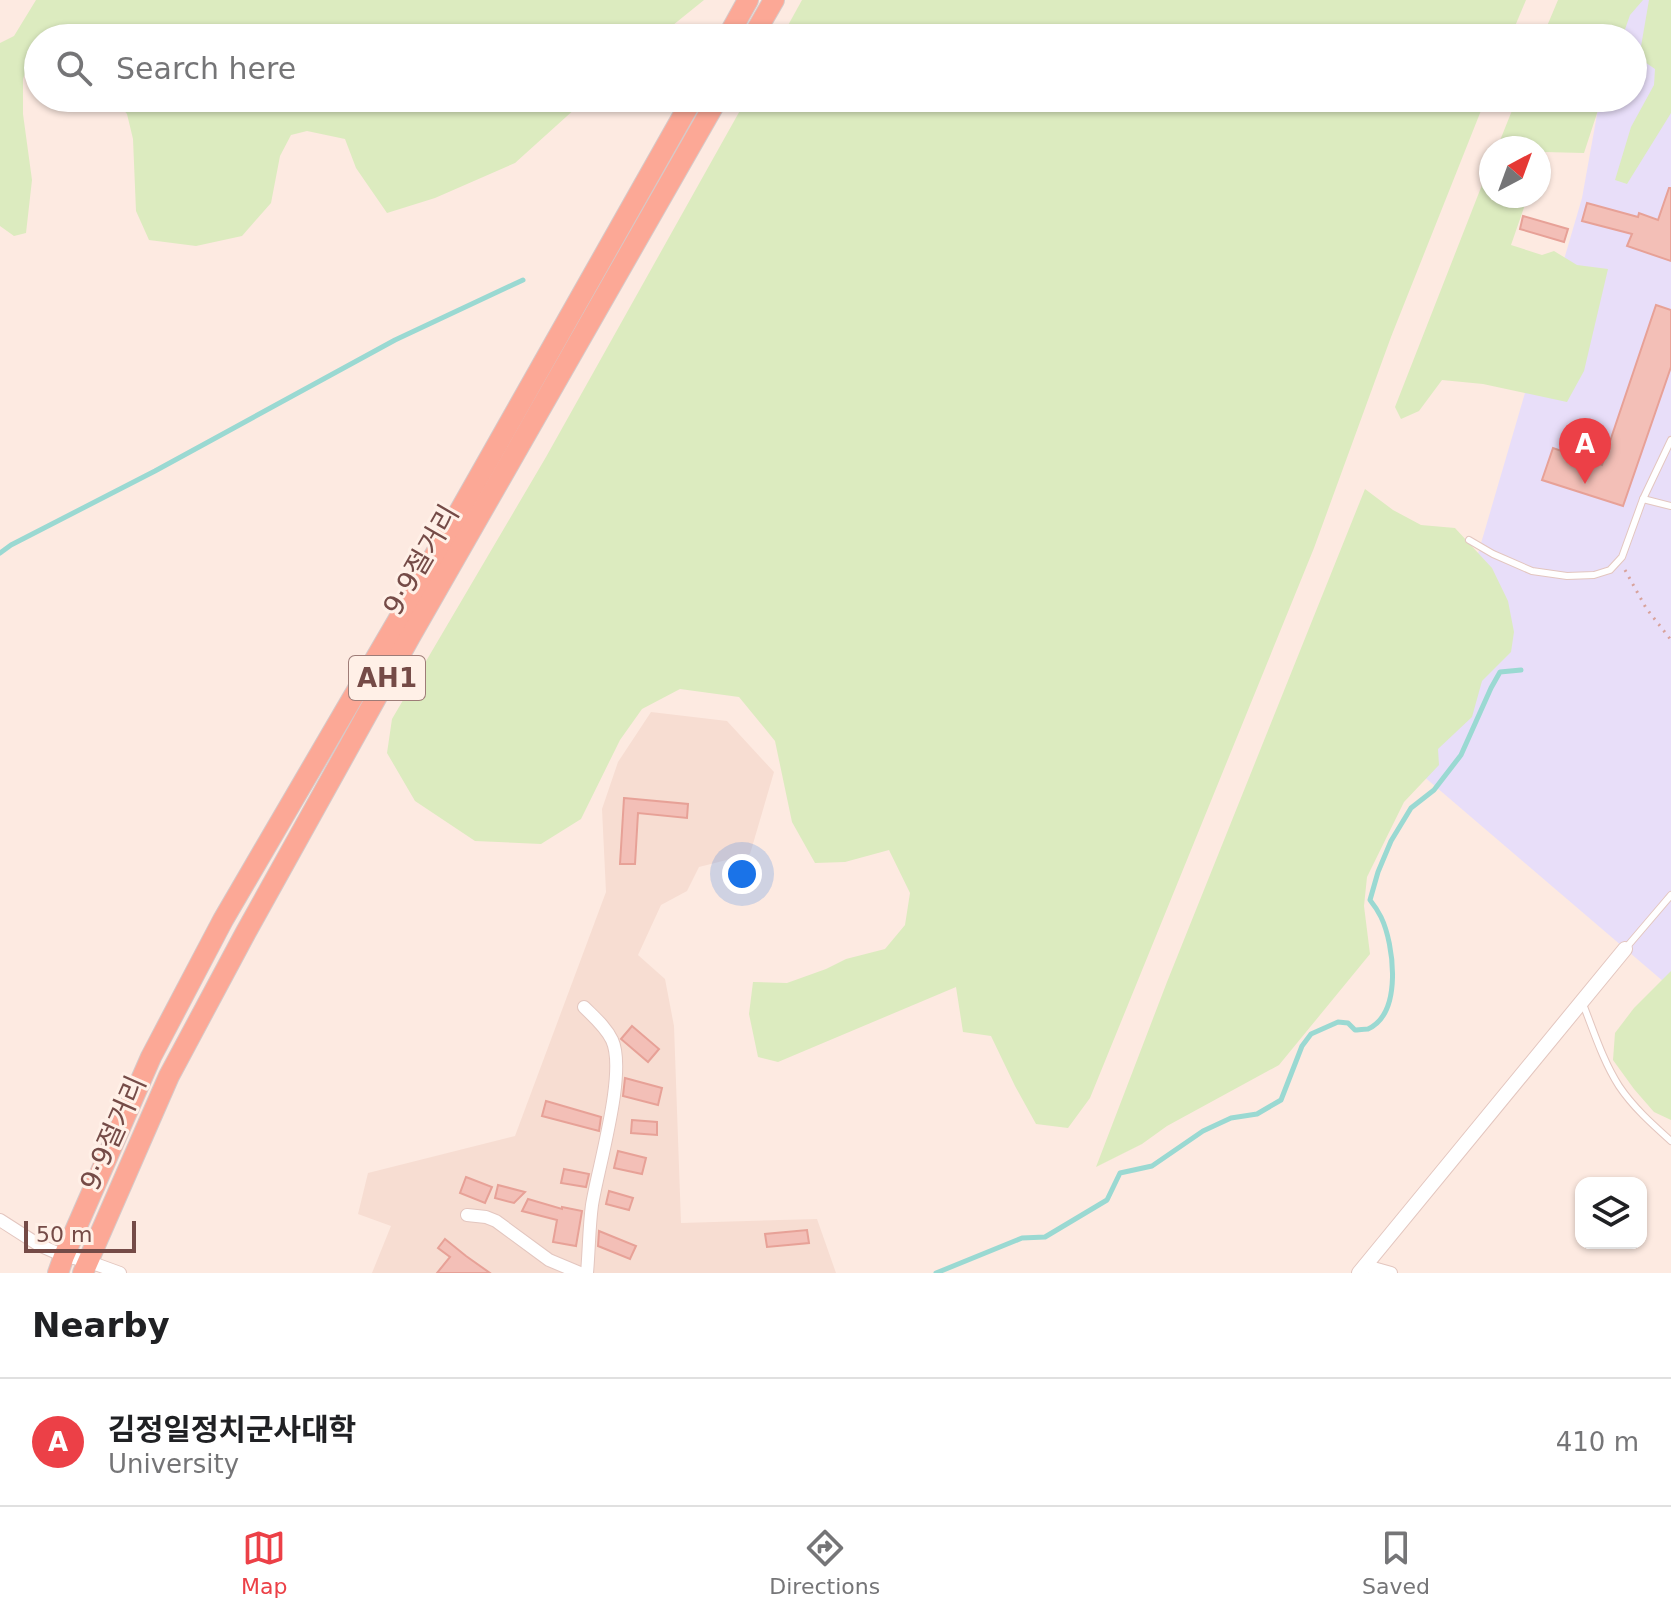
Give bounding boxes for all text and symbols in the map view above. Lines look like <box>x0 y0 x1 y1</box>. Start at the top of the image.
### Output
search box <box>24 24 1647 112</box>
icon: search <box>52 46 96 90</box>
text: Search here <box>116 51 296 86</box>
north arrow <box>1479 136 1551 208</box>
pin: A <box>1559 418 1611 484</box>
street label: 9·9절거리 <box>376 499 466 621</box>
road number: AH1 <box>349 656 425 700</box>
your location <box>722 854 762 894</box>
street label: 9·9절거리 <box>73 1071 153 1195</box>
map controls <box>1575 1177 1647 1249</box>
button: layers <box>1575 1177 1647 1249</box>
scale bar <box>24 1217 136 1253</box>
text: 50 m <box>36 1222 92 1247</box>
text: Nearby <box>32 1305 170 1345</box>
text: 김정일정치군사대학 <box>108 1412 356 1447</box>
text: A <box>48 1427 68 1457</box>
text: 410 m <box>1556 1427 1639 1457</box>
text: University <box>108 1449 239 1479</box>
tab: Map <box>241 1526 287 1599</box>
tab: Directions <box>769 1526 880 1599</box>
tab: Saved <box>1362 1526 1430 1599</box>

